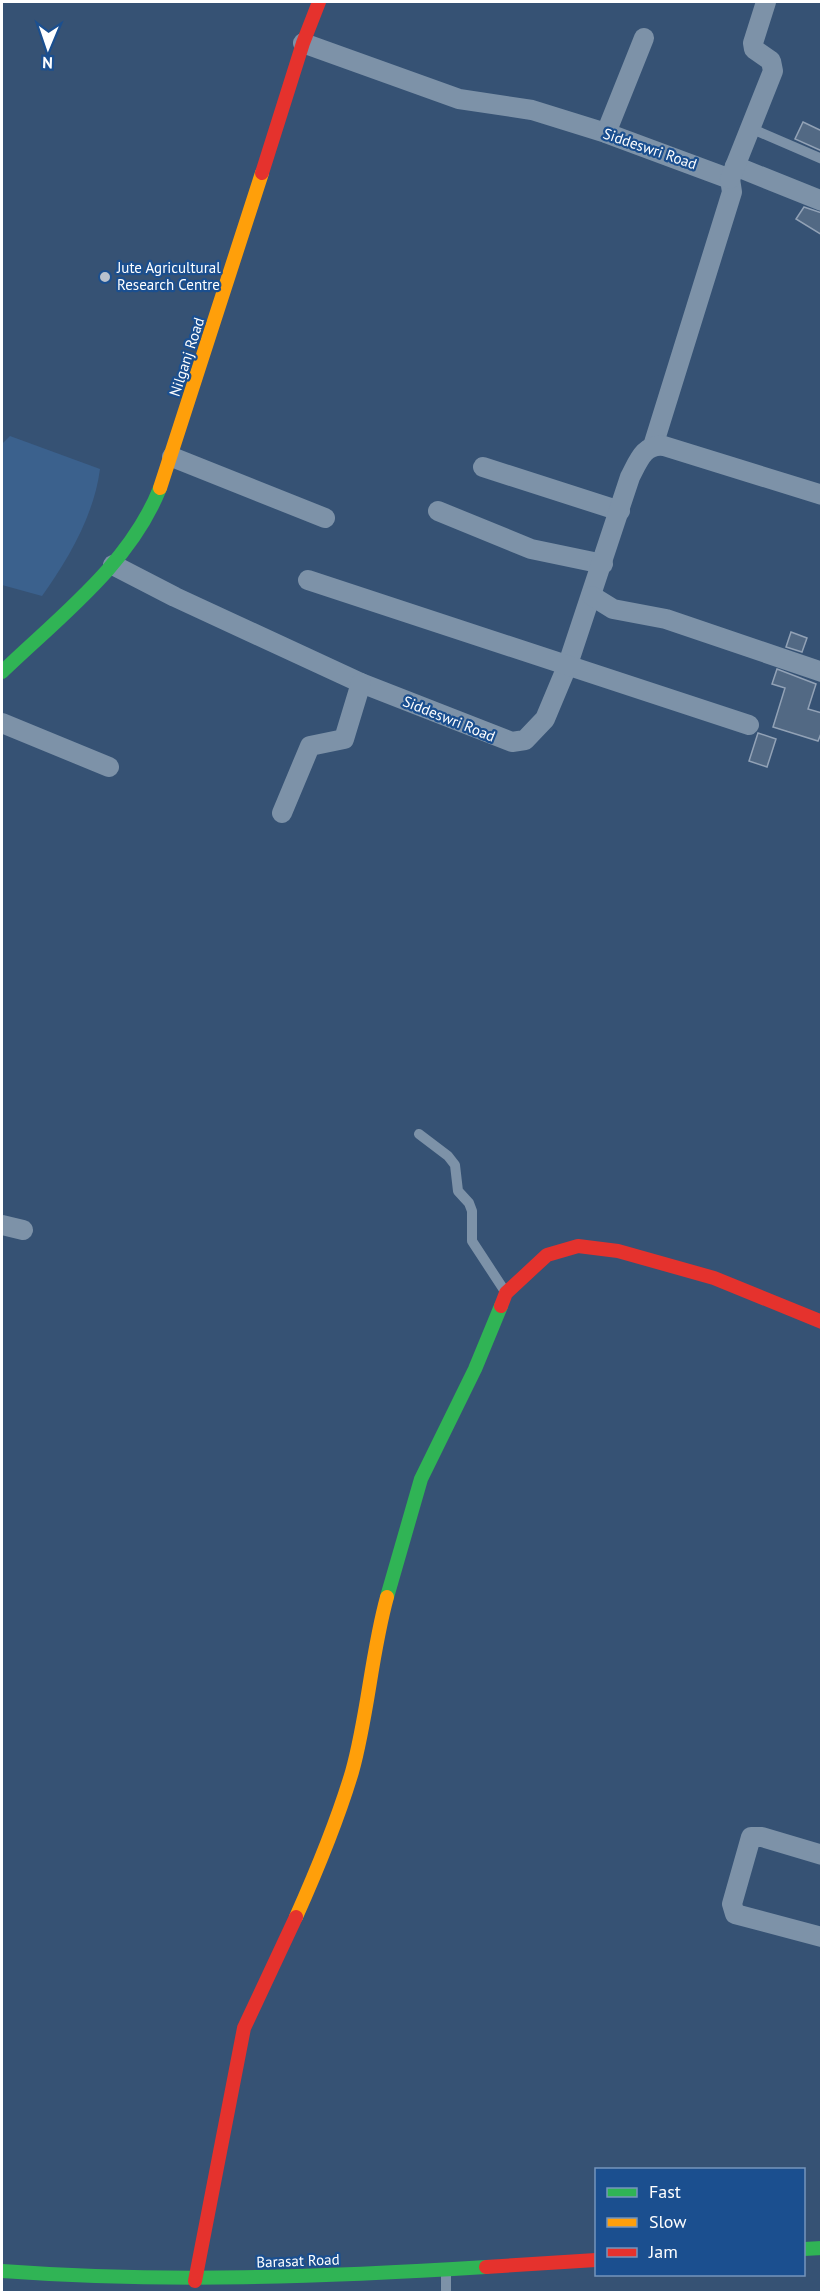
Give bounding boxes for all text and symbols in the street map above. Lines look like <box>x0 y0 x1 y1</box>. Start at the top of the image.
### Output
north arrow <box>18 18 78 78</box>
text: N <box>42 53 53 73</box>
street label: Siddeswri Road <box>601 124 700 173</box>
place label: Jute Agricultural Research Centre <box>116 258 221 294</box>
marker: Jute Agricultural Research Centre <box>98 270 112 284</box>
street label: Nilganj Road <box>165 315 208 399</box>
street label: Siddeswri Road <box>400 691 498 746</box>
legend <box>595 2168 805 2276</box>
text: Fast <box>649 2180 681 2203</box>
text: Slow <box>649 2210 687 2233</box>
text: Jam <box>648 2240 678 2263</box>
street label: Barasat Road <box>256 2250 340 2271</box>

